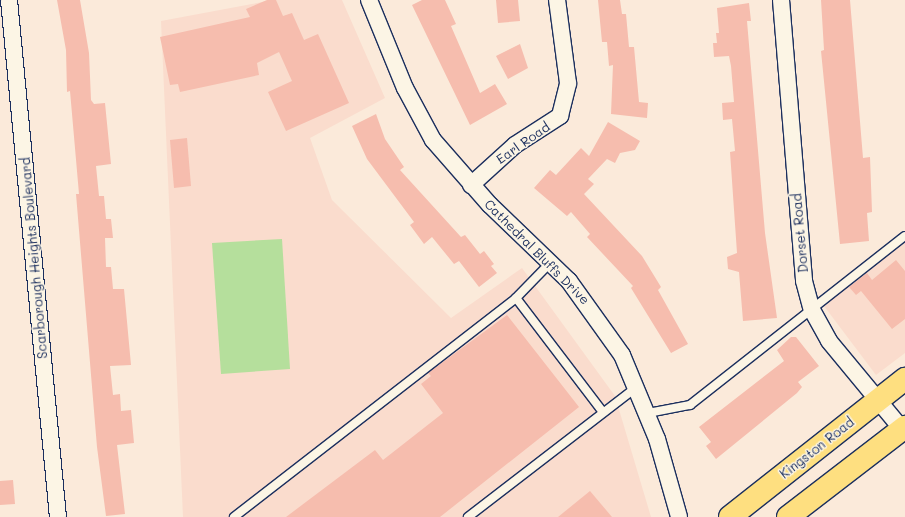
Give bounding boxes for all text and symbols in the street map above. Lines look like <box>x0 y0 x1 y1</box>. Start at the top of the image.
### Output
street label: Earl Road <box>493 119 553 167</box>
street label: Scarborough Heights Boulevard <box>17 157 51 359</box>
street label: Dorset Road <box>789 193 811 273</box>
street label: Cathedral Bluffs Drive <box>481 196 593 308</box>
street label: Kingston Road <box>777 414 857 482</box>

